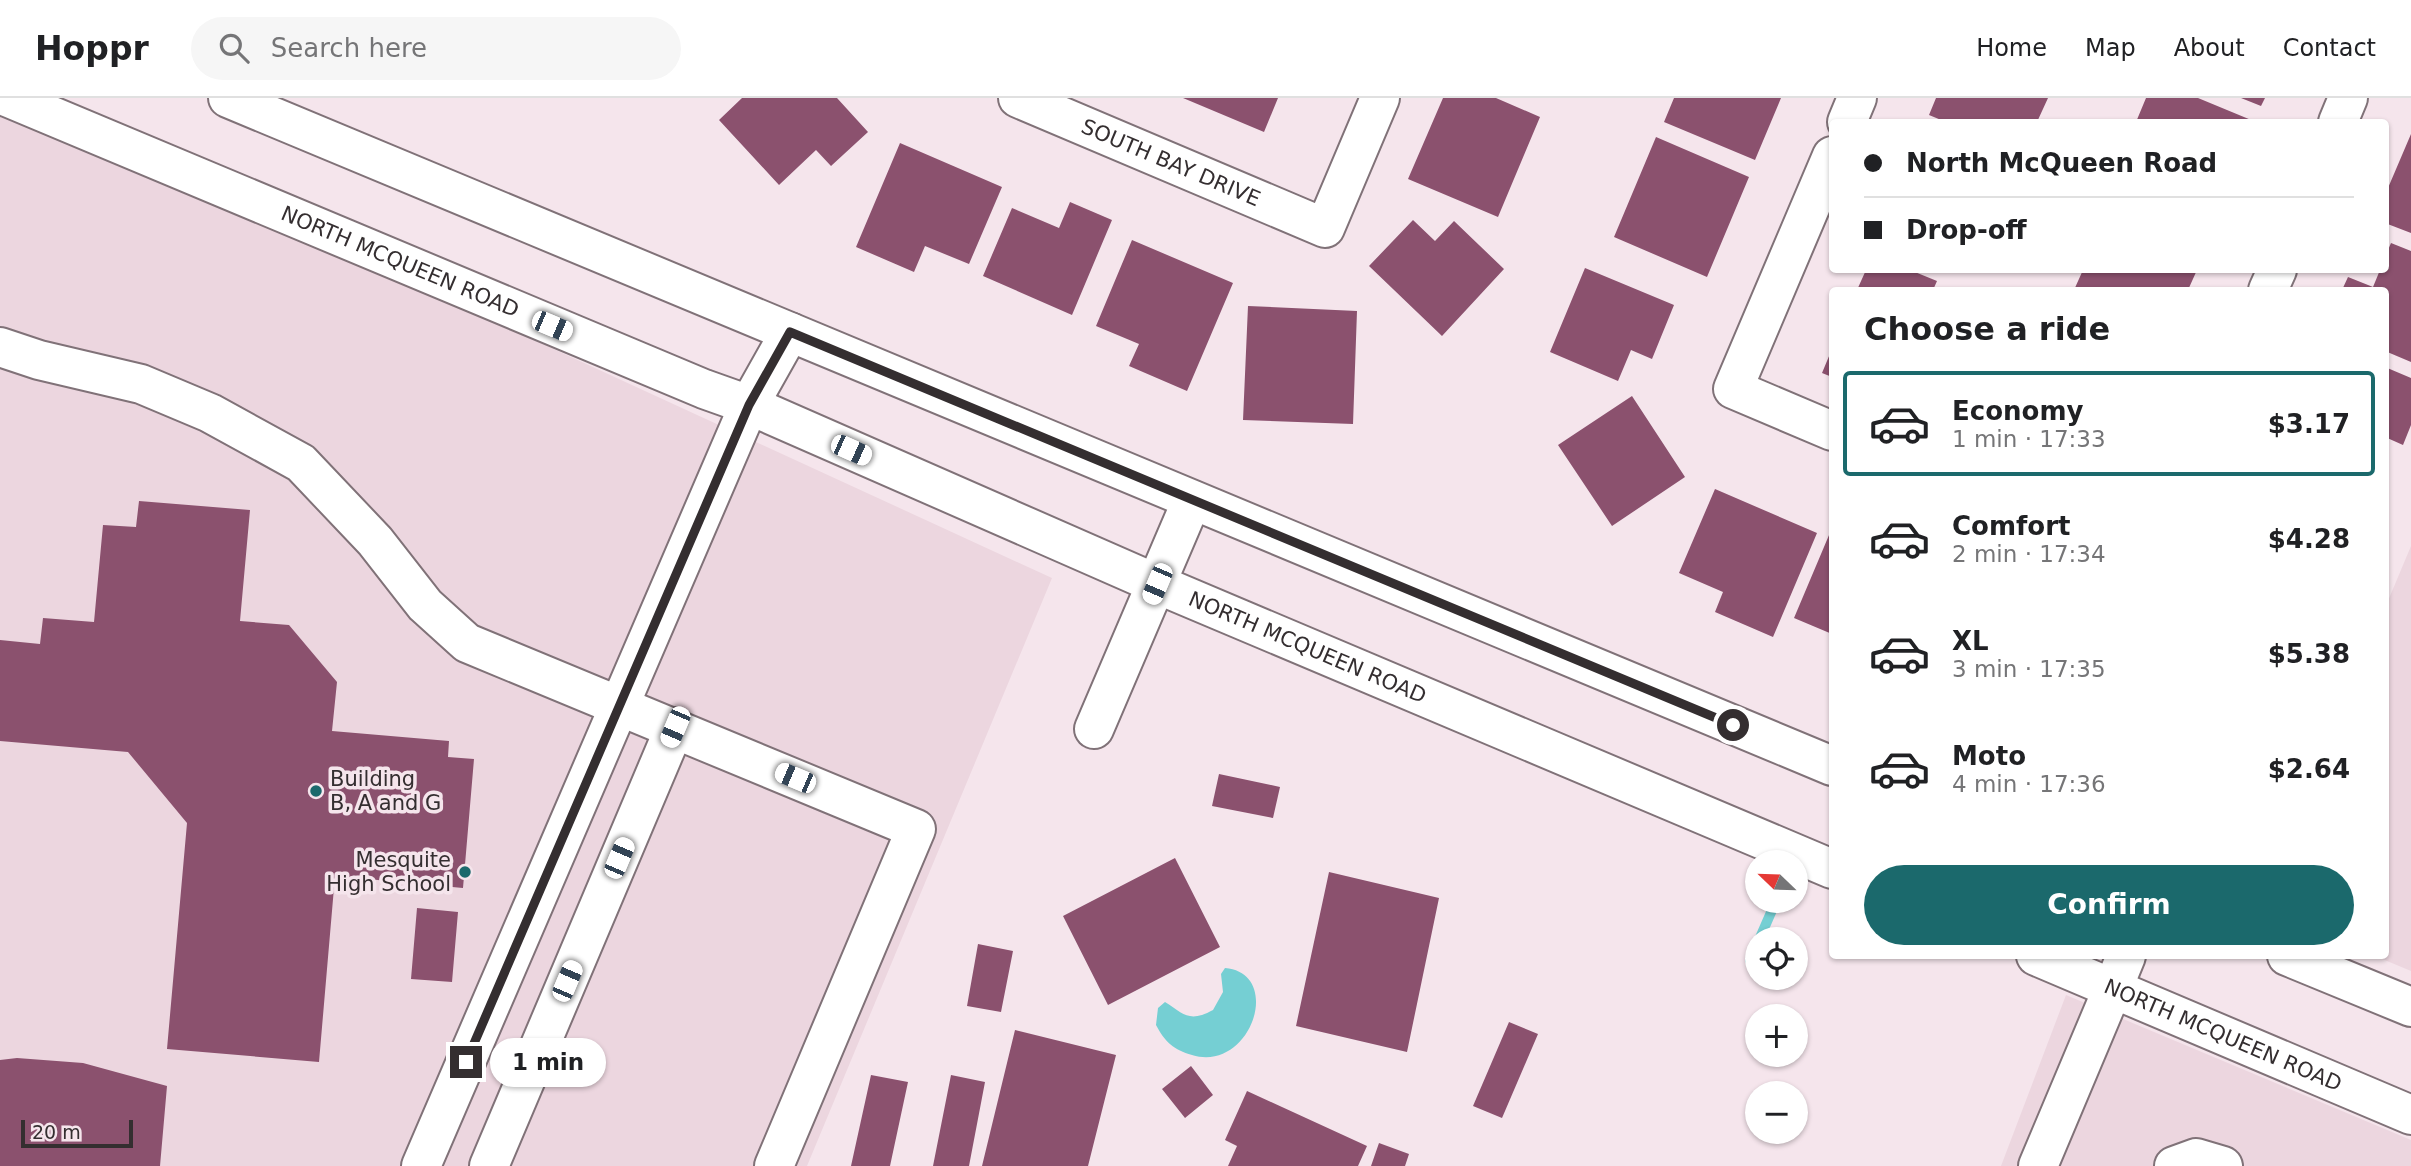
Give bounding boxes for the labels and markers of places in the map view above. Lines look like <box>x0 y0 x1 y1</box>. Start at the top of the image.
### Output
place label: Building B, A and G <box>330 767 441 815</box>
marker: Building B, A and G <box>308 783 324 799</box>
place label: Mesquite High School <box>326 848 451 896</box>
marker: Mesquite High School <box>457 864 473 880</box>

